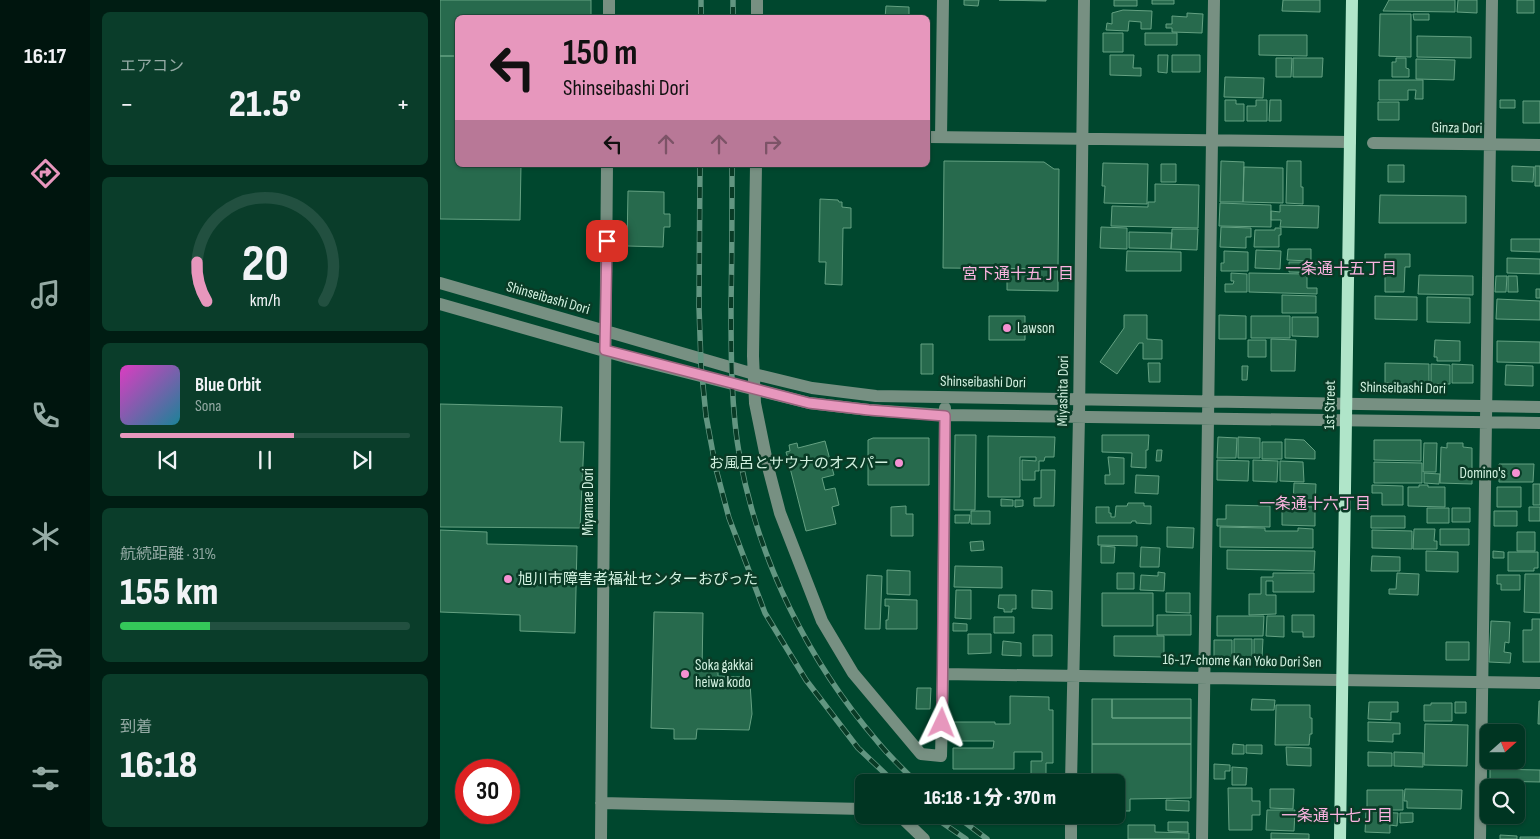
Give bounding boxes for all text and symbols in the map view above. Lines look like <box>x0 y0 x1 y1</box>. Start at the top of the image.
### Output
text: 150 m <box>563 32 637 75</box>
icon: left <box>480 35 545 100</box>
text: 16:17 <box>24 43 66 70</box>
text: エアコン <box>120 57 184 76</box>
text: Shinseibashi Dori <box>563 75 689 102</box>
text: 21.5° <box>229 82 301 127</box>
text: − <box>120 88 134 121</box>
text: + <box>396 88 410 121</box>
street label: Ginza Dori <box>1431 118 1483 138</box>
icon: left <box>599 130 627 158</box>
icon: ahead <box>652 130 680 158</box>
icon: ahead <box>705 130 733 158</box>
icon: right <box>758 130 786 158</box>
icon: directions <box>28 156 63 191</box>
pin <box>586 220 628 262</box>
icon: arrive <box>593 227 621 255</box>
text: 20 <box>241 233 289 296</box>
district label: 一条通十五丁目 <box>1285 260 1397 279</box>
district label: 宮下通十五丁目 <box>962 265 1074 284</box>
icon: music <box>28 277 63 312</box>
street label: Shinseibashi Dori <box>504 277 592 319</box>
text: km/h <box>250 290 280 311</box>
place label: Lawson <box>1017 319 1055 338</box>
marker: Lawson <box>1001 322 1013 334</box>
street label: Miyashita Dori <box>1053 355 1073 427</box>
street label: Shinseibashi Dori <box>940 372 1026 392</box>
text: Blue Orbit <box>195 374 261 397</box>
street label: Shinseibashi Dori <box>1360 378 1446 398</box>
street label: 1st Street <box>1320 380 1340 430</box>
text: Sona <box>195 397 222 416</box>
icon: phone <box>28 398 63 433</box>
icon: previous <box>154 446 182 474</box>
icon: pause <box>251 446 279 474</box>
icon: next <box>348 446 376 474</box>
place label: お風呂とサウナのオスパー <box>709 454 889 473</box>
marker: お風呂とサウナのオスパー <box>893 457 905 469</box>
place label: Domino's <box>1460 464 1506 483</box>
marker: Domino's <box>1510 467 1522 479</box>
street label: Miyamae Dori <box>579 468 598 536</box>
district label: 一条通十六丁目 <box>1259 495 1371 514</box>
icon: climate <box>28 519 63 554</box>
text: 航続距離 · 31% <box>120 545 216 564</box>
text: 155 km <box>120 570 218 615</box>
place label: 旭川市障害者福祉センターおぴった <box>518 570 758 589</box>
marker: 旭川市障害者福祉センターおぴった <box>502 573 514 585</box>
icon: car <box>28 640 63 675</box>
street label: 16-17-chome Kan Yoko Dori Sen <box>1162 650 1322 672</box>
place label: Soka gakkai heiwa kodo <box>695 656 753 692</box>
marker: Soka gakkai heiwa kodo <box>679 668 691 680</box>
position arrow <box>915 696 967 748</box>
text: 到着 <box>120 718 152 737</box>
north arrow <box>1480 724 1525 769</box>
map controls <box>1480 724 1525 824</box>
text: 16:18 <box>120 743 197 788</box>
speed limit sign: 30 <box>455 759 520 824</box>
icon: filters <box>28 761 63 796</box>
button: search <box>1480 779 1525 824</box>
text: 16:18 · 1 分 · 370 m <box>924 787 1056 810</box>
district label: 一条通十七丁目 <box>1281 807 1393 826</box>

